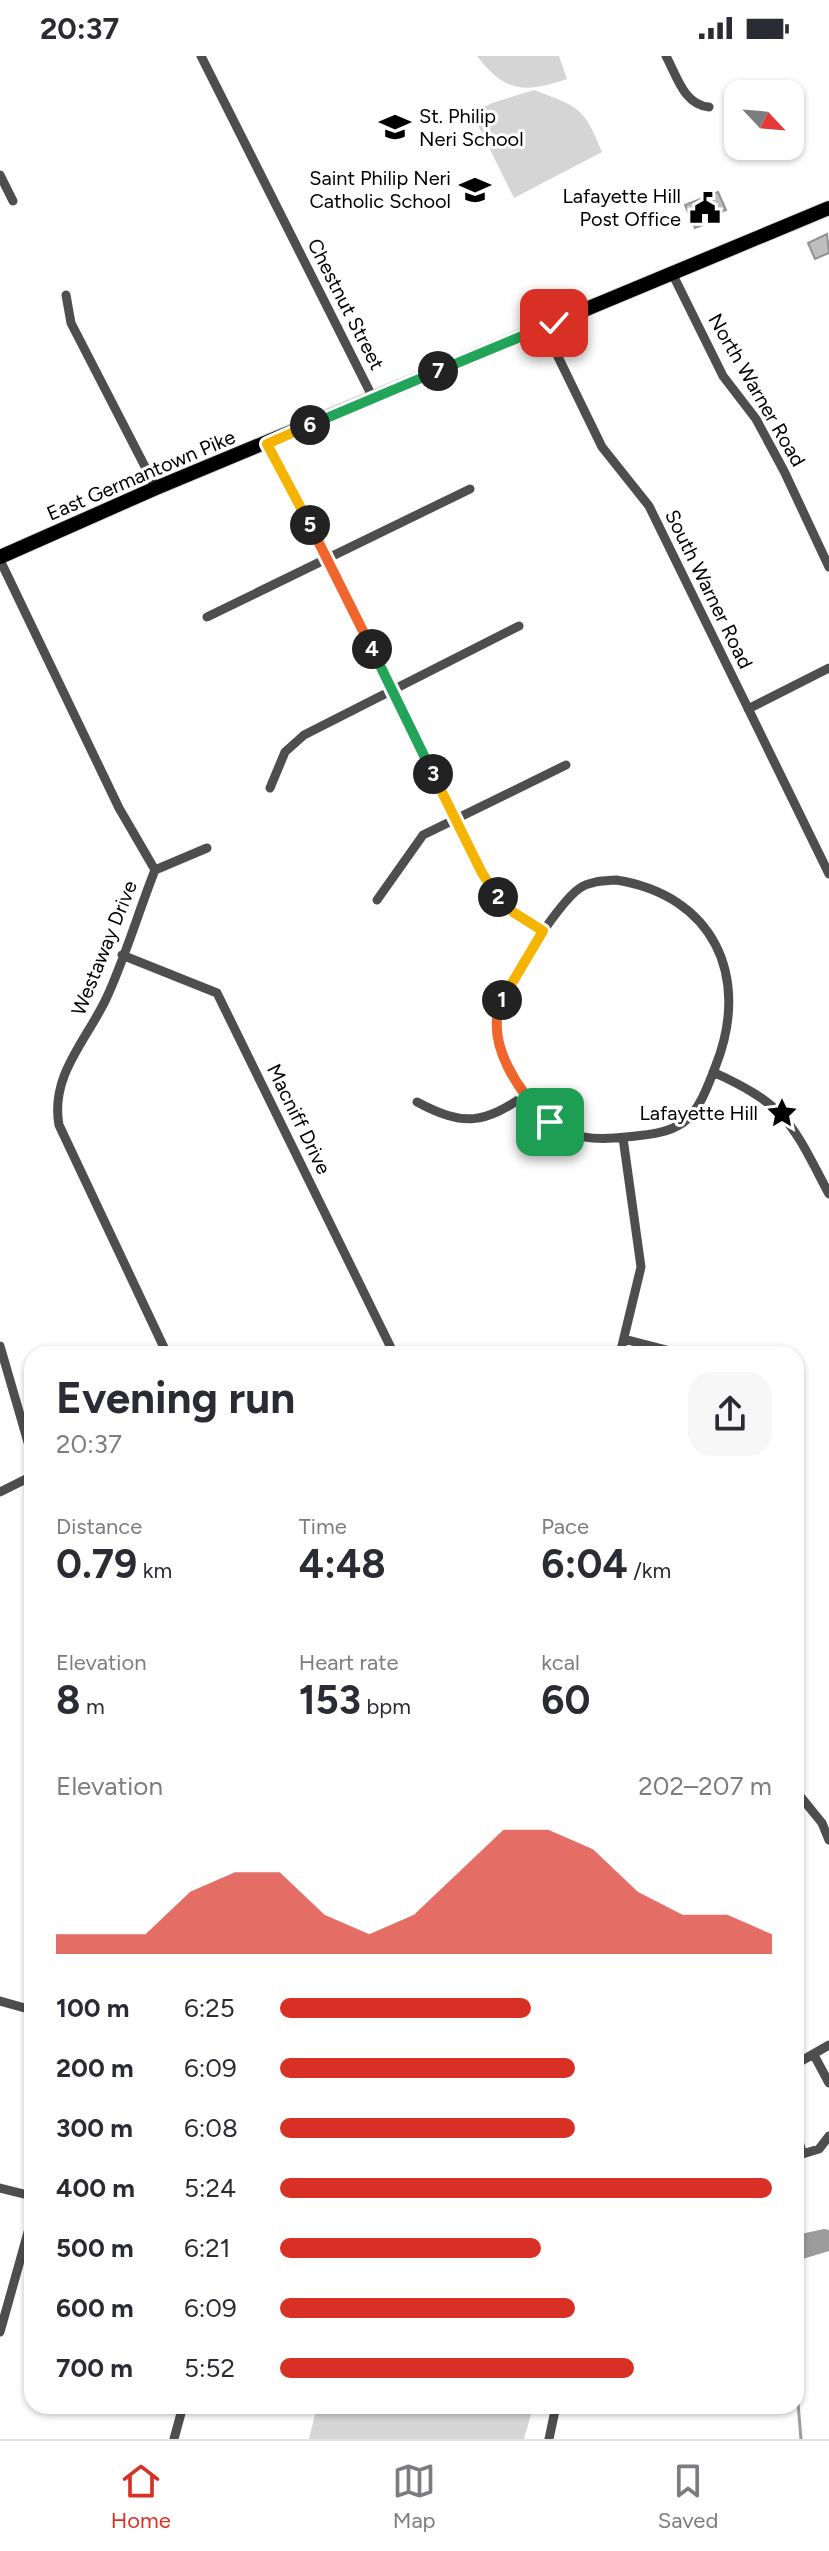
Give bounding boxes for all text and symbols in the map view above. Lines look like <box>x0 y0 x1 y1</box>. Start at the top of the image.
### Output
text: 20:37 <box>40 10 119 47</box>
north arrow <box>724 80 804 160</box>
map controls <box>724 80 804 160</box>
place label: St. Philip Neri School <box>419 104 524 151</box>
school or university icon: St. Philip Neri School <box>378 110 412 144</box>
place label: Saint Philip Neri Catholic School <box>309 166 451 213</box>
school or university icon: Saint Philip Neri Catholic School <box>458 173 492 207</box>
place label: Lafayette Hill Post Office <box>562 184 681 231</box>
public building icon: Lafayette Hill Post Office <box>688 191 722 225</box>
street label: Chestnut Street <box>303 234 389 374</box>
pin <box>520 289 588 357</box>
icon: check <box>532 301 576 345</box>
street label: North Warner Road <box>703 309 811 471</box>
pin: 7 <box>418 351 458 391</box>
text: 7 <box>432 357 444 384</box>
pin: 6 <box>290 405 330 445</box>
text: 6 <box>304 411 316 438</box>
street label: East Germantown Pike <box>43 424 239 526</box>
pin: 5 <box>290 505 330 545</box>
street label: South Warner Road <box>660 506 758 672</box>
text: 5 <box>304 511 316 538</box>
pin: 4 <box>352 629 392 669</box>
text: 4 <box>365 635 379 662</box>
pin: 3 <box>413 754 453 794</box>
text: 3 <box>427 760 439 787</box>
street label: Westaway Drive <box>66 877 142 1019</box>
pin: 2 <box>478 877 518 917</box>
text: 2 <box>492 883 504 910</box>
pin: 1 <box>482 980 522 1020</box>
text: 1 <box>497 986 507 1013</box>
street label: Macniff Drive <box>262 1060 336 1178</box>
pin <box>516 1088 584 1156</box>
place icon: Lafayette Hill <box>765 1096 799 1130</box>
icon: arrive <box>528 1100 572 1144</box>
place label: Lafayette Hill <box>639 1101 758 1125</box>
text: Evening run <box>56 1371 295 1424</box>
button: share <box>688 1372 772 1456</box>
text: 20:37 <box>56 1428 122 1460</box>
text: Distance <box>56 1513 142 1540</box>
text: Time <box>299 1513 347 1540</box>
text: Pace <box>541 1513 589 1540</box>
text: 0.79 <box>56 1540 137 1588</box>
text: 4:48 <box>299 1540 386 1588</box>
text: 6:04 <box>541 1540 628 1588</box>
text: km <box>137 1557 172 1584</box>
text: /km <box>628 1557 671 1584</box>
text: Elevation <box>56 1649 146 1676</box>
text: Heart rate <box>299 1649 399 1676</box>
text: kcal <box>541 1649 580 1676</box>
text: 8 <box>56 1676 80 1724</box>
text: 153 <box>299 1676 361 1724</box>
text: 60 <box>541 1676 590 1724</box>
text: m <box>80 1693 105 1720</box>
text: bpm <box>361 1693 411 1720</box>
text: Elevation <box>56 1770 163 1802</box>
text: 202–207 m <box>638 1770 772 1802</box>
text: 100 m <box>56 1992 130 2024</box>
text: 6:25 <box>184 1992 235 2024</box>
text: 200 m <box>56 2052 134 2084</box>
text: 6:09 <box>184 2052 237 2084</box>
text: 300 m <box>56 2112 133 2144</box>
text: 6:08 <box>184 2112 238 2144</box>
text: 400 m <box>56 2172 135 2204</box>
text: 5:24 <box>184 2172 236 2204</box>
text: 500 m <box>56 2232 134 2264</box>
text: 6:21 <box>184 2232 231 2264</box>
text: 600 m <box>56 2292 134 2324</box>
text: 6:09 <box>184 2292 237 2324</box>
text: 700 m <box>56 2352 133 2384</box>
text: 5:52 <box>184 2352 235 2384</box>
tab: Home <box>111 2459 171 2534</box>
tab: Map <box>392 2459 436 2534</box>
tab: Saved <box>658 2459 718 2534</box>

